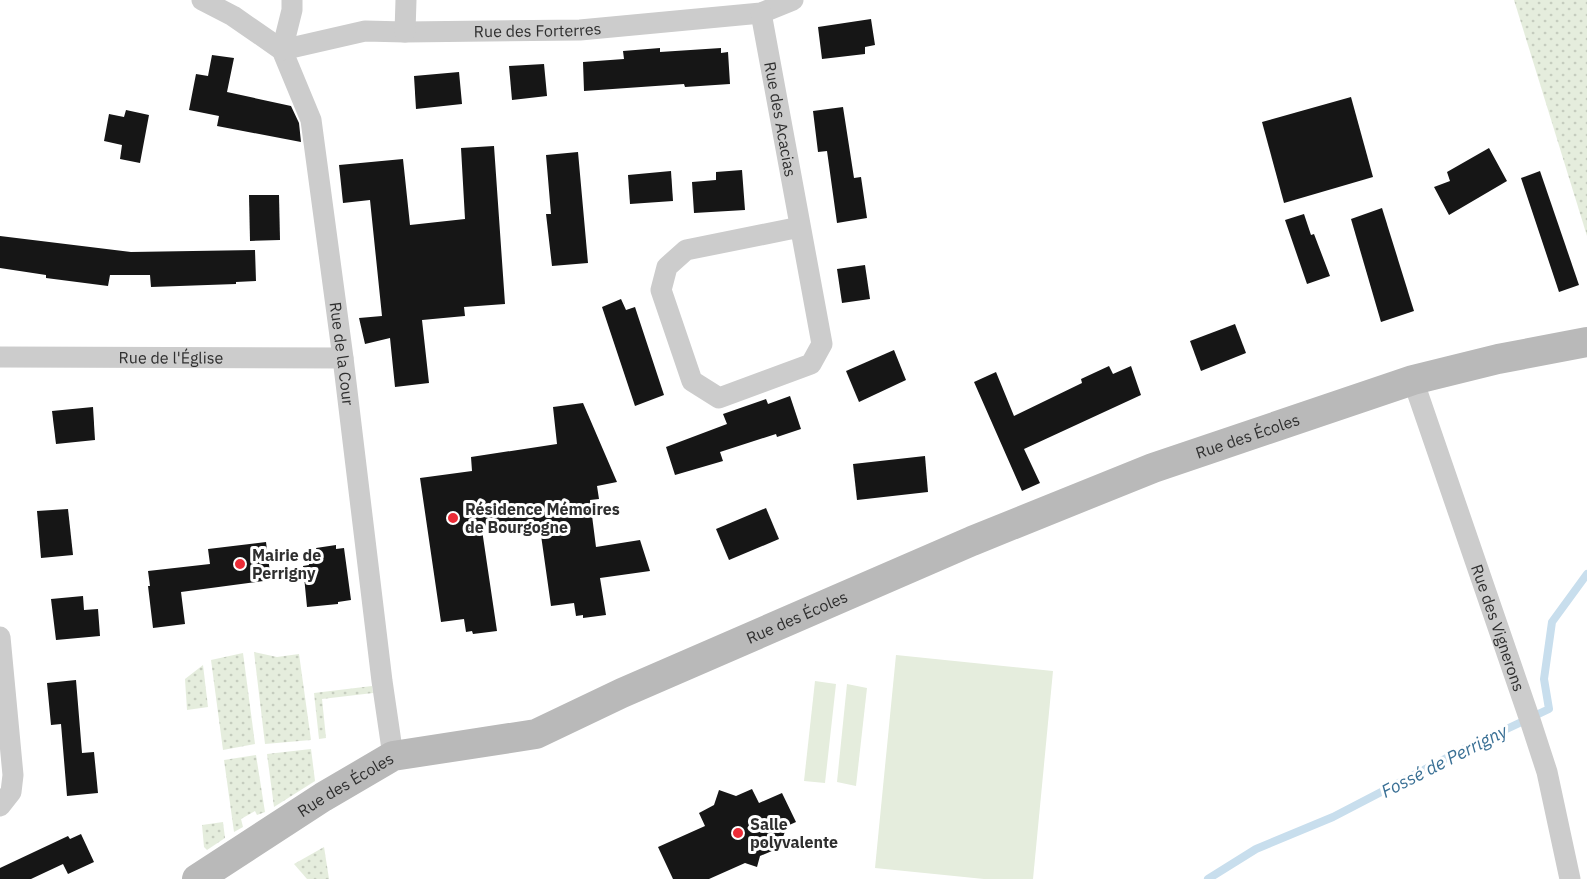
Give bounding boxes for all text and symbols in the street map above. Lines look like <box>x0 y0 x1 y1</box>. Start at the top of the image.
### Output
street label: Rue des Forterres <box>474 18 602 41</box>
street label: Rue des Acacias <box>760 60 801 178</box>
street label: Rue de la Cour <box>326 301 359 407</box>
street label: Rue de l'Église <box>119 347 224 368</box>
street label: Rue des Écoles <box>1193 409 1302 463</box>
place label: Résidence Mémoires de Bourgogne <box>465 499 620 537</box>
marker: Résidence Mémoires de Bourgogne <box>446 511 460 525</box>
place label: Mairie de Perrigny <box>252 545 321 583</box>
marker: Mairie de Perrigny <box>233 557 247 571</box>
street label: Rue des Vignerons <box>1467 561 1529 694</box>
street label: Rue des Écoles <box>743 586 851 648</box>
water label: Fossé de Perrigny <box>1377 719 1512 803</box>
street label: Rue des Écoles <box>294 748 397 821</box>
place label: Salle polyvalente <box>750 814 838 852</box>
marker: Salle polyvalente <box>731 826 745 840</box>

